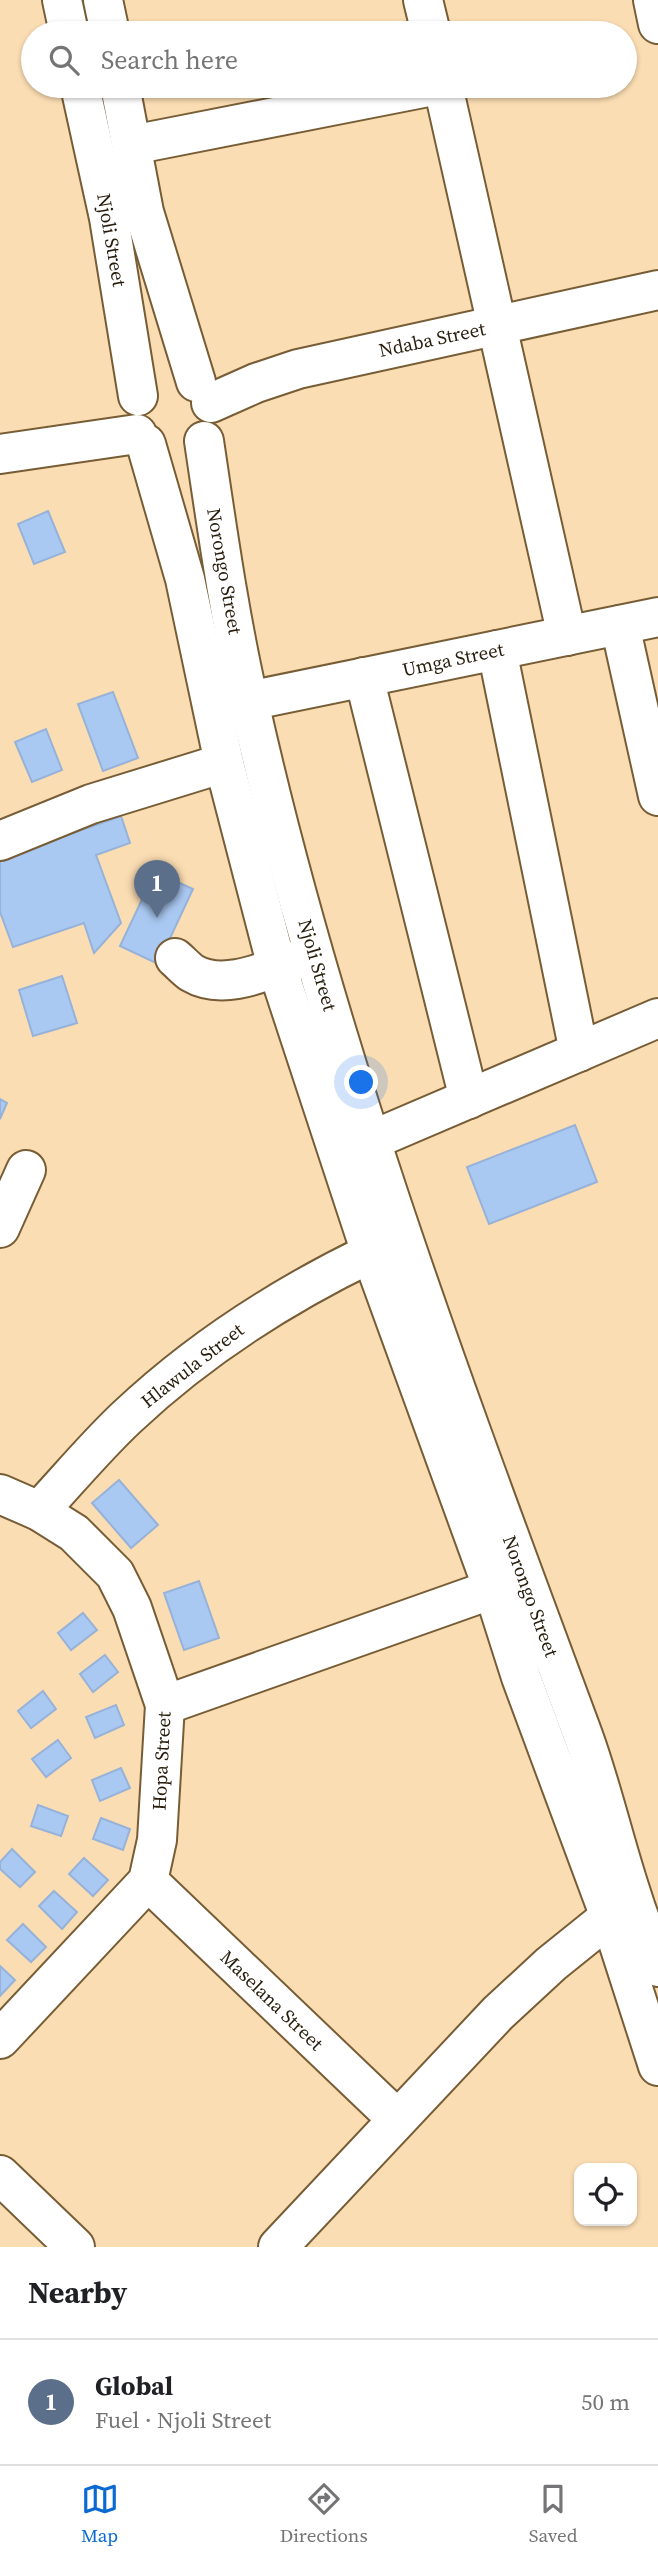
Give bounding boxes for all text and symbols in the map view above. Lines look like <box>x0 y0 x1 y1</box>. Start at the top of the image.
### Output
search box <box>21 21 637 98</box>
icon: search <box>45 41 83 79</box>
text: Search here <box>101 42 238 78</box>
street label: Njoli Street <box>91 191 133 290</box>
street label: Ndaba Street <box>376 315 488 363</box>
street label: Norongo Street <box>201 506 249 637</box>
street label: Umga Street <box>400 635 507 682</box>
pin: 1 <box>134 860 180 918</box>
street label: Njoli Street <box>293 916 344 1015</box>
your location <box>344 1065 378 1099</box>
street label: Hlawula Street <box>135 1316 250 1413</box>
street label: Norongo Street <box>497 1532 565 1661</box>
street label: Hopa Street <box>145 1710 177 1811</box>
street label: Maselana Street <box>215 1944 330 2056</box>
map controls <box>574 2163 637 2226</box>
button: locate <box>574 2163 637 2226</box>
text: Nearby <box>28 2272 127 2313</box>
text: Global <box>95 2368 173 2404</box>
text: 1 <box>45 2386 57 2418</box>
text: 50 m <box>581 2386 630 2418</box>
text: Fuel · Njoli Street <box>95 2404 271 2436</box>
tab: Map <box>81 2480 119 2548</box>
tab: Directions <box>280 2480 368 2548</box>
tab: Saved <box>529 2480 577 2548</box>

